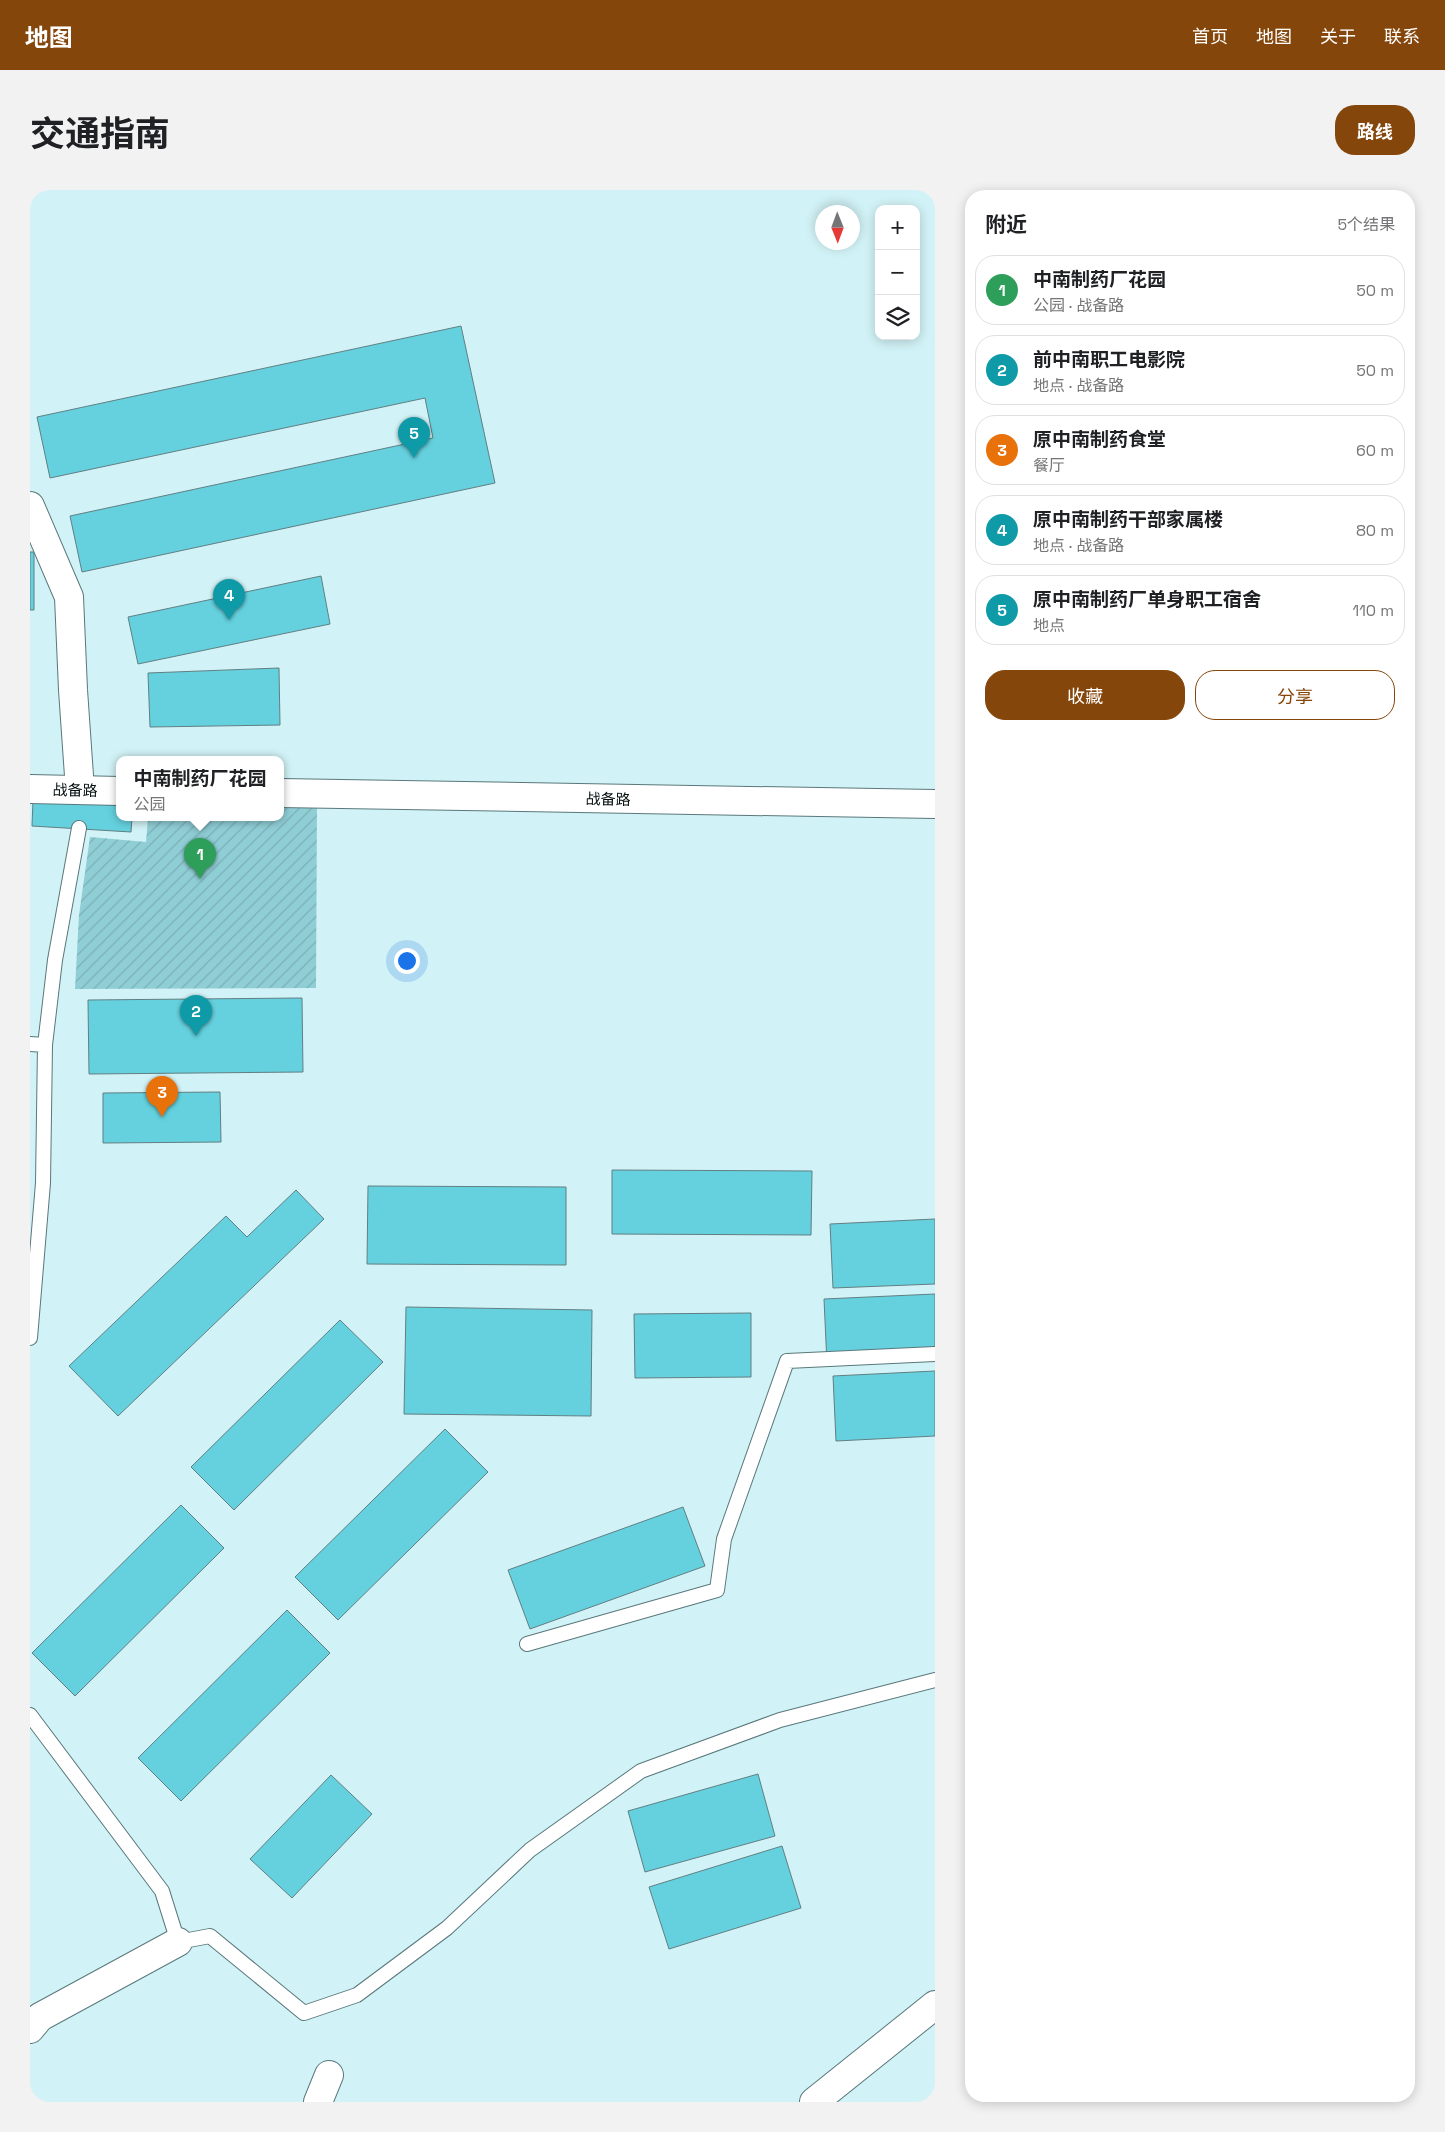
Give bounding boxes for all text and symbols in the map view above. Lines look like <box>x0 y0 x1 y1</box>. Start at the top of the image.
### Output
text: 地图 <box>25 22 73 53</box>
text: 首页 <box>1192 25 1228 48</box>
text: 地图 <box>1256 25 1292 48</box>
text: 关于 <box>1320 25 1356 48</box>
text: 联系 <box>1384 25 1420 48</box>
button: 路线 <box>1335 105 1415 155</box>
text: 交通指南 <box>30 112 170 156</box>
north arrow <box>815 205 860 250</box>
map controls <box>875 205 920 340</box>
button: + <box>875 205 920 250</box>
text: 附近 <box>985 211 1027 238</box>
text: 5个结果 <box>1337 214 1395 235</box>
button: − <box>875 250 920 295</box>
text: 中南制药厂花园 <box>1033 267 1166 292</box>
text: 1 <box>998 280 1006 301</box>
text: 50 m <box>1356 280 1394 301</box>
button: layers <box>875 295 920 340</box>
text: 公园 · 战备路 <box>1033 295 1124 316</box>
text: 前中南职工电影院 <box>1033 347 1185 372</box>
text: 2 <box>997 360 1007 381</box>
text: 50 m <box>1356 360 1394 381</box>
text: 地点 · 战备路 <box>1033 375 1124 396</box>
pin: 5 <box>398 417 430 458</box>
text: 原中南制药食堂 <box>1033 427 1166 452</box>
text: 3 <box>997 440 1007 461</box>
text: 60 m <box>1356 440 1394 461</box>
text: 餐厅 <box>1033 455 1065 476</box>
text: 原中南制药干部家属楼 <box>1033 507 1223 532</box>
text: 4 <box>997 520 1007 541</box>
text: 80 m <box>1356 520 1394 541</box>
text: 地点 · 战备路 <box>1033 535 1124 556</box>
pin: 4 <box>213 579 245 620</box>
text: 原中南制药厂单身职工宿舍 <box>1033 587 1261 612</box>
text: 5 <box>997 600 1007 621</box>
text: 110 m <box>1352 600 1394 621</box>
text: 地点 <box>1033 615 1065 636</box>
button: 收藏 <box>985 670 1185 720</box>
button: 分享 <box>1195 670 1395 720</box>
popup <box>116 756 284 821</box>
text: 中南制药厂花园 <box>133 766 267 791</box>
street label: 战备路 <box>52 780 98 800</box>
street label: 战备路 <box>585 789 631 809</box>
text: 公园 <box>133 794 166 815</box>
pin: 1 <box>184 838 216 879</box>
your location <box>394 948 420 974</box>
pin: 2 <box>180 995 212 1036</box>
pin: 3 <box>146 1076 178 1117</box>

